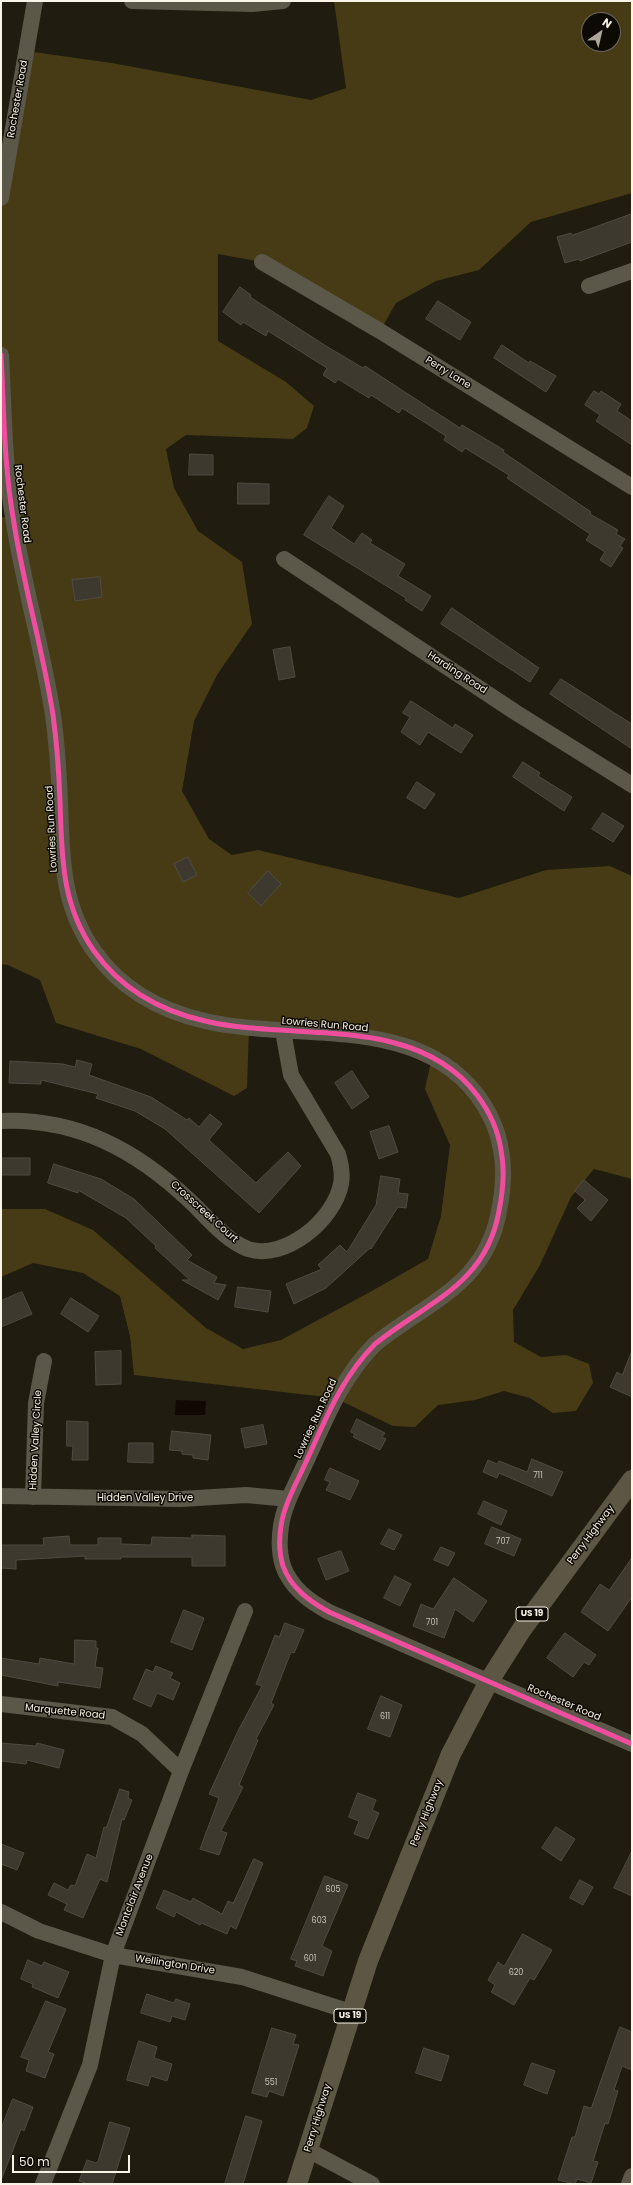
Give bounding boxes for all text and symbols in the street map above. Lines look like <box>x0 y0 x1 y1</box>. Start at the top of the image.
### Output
north arrow <box>581 12 621 52</box>
text: N <box>599 14 615 32</box>
street label: Rochester Road <box>5 59 31 139</box>
street label: Perry Lane <box>423 354 473 392</box>
street label: Rochester Road <box>11 464 33 544</box>
street label: Harding Road <box>425 649 489 697</box>
street label: Lowries Run Road <box>44 785 60 873</box>
street label: Lowries Run Road <box>281 1015 369 1035</box>
street label: Crosscreek Court <box>168 1179 240 1245</box>
street label: Lowries Run Road <box>292 1377 340 1461</box>
street label: Hidden Valley Circle <box>27 1390 45 1490</box>
house number: 711 <box>533 1471 543 1481</box>
street label: Hidden Valley Drive <box>97 1492 193 1504</box>
street label: Perry Highway <box>565 1503 617 1567</box>
house number: 707 <box>496 1537 510 1547</box>
road number: US 19 <box>516 1607 548 1621</box>
house number: 701 <box>426 1618 438 1628</box>
street label: Rochester Road <box>525 1682 603 1724</box>
street label: Marquette Road <box>24 1702 106 1722</box>
house number: 611 <box>380 1712 390 1722</box>
street label: Perry Highway <box>408 1778 446 1848</box>
street label: Montclair Avenue <box>114 1852 156 1938</box>
house number: 605 <box>325 1885 341 1895</box>
house number: 603 <box>312 1916 326 1926</box>
street label: Wellington Drive <box>134 1953 216 1977</box>
house number: 601 <box>304 1954 316 1964</box>
house number: 620 <box>509 1968 523 1978</box>
road number: US 19 <box>334 2009 366 2023</box>
house number: 551 <box>265 2078 277 2088</box>
street label: Perry Highway <box>302 2082 334 2154</box>
scale bar <box>14 2147 132 2173</box>
text: 50 m <box>19 2153 50 2170</box>

